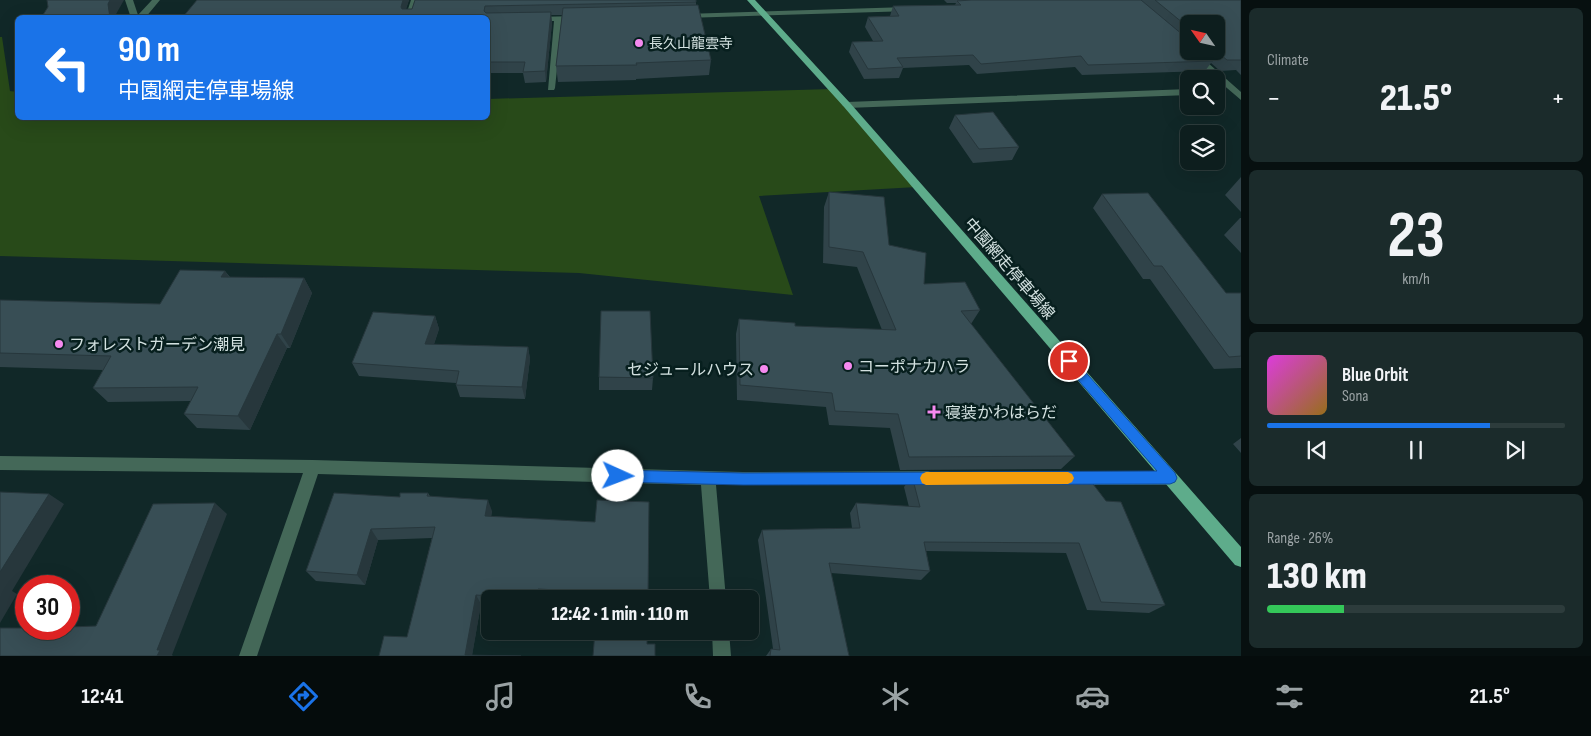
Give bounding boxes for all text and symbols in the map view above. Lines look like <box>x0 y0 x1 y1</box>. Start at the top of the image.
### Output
north arrow <box>1180 15 1225 60</box>
map controls <box>1180 15 1225 170</box>
text: 90 m <box>118 29 180 72</box>
icon: left <box>35 35 100 100</box>
place label: 長久山龍雲寺 <box>649 35 733 52</box>
marker: 長久山龍雲寺 <box>633 37 645 49</box>
text: Climate <box>1267 51 1309 70</box>
button: search <box>1180 70 1225 115</box>
text: 21.5° <box>1380 76 1452 121</box>
text: 中園網走停車場線 <box>118 78 294 105</box>
text: − <box>1267 82 1281 115</box>
text: + <box>1551 82 1565 115</box>
button: layers <box>1180 125 1225 170</box>
text: 23 <box>1387 198 1445 276</box>
street label: 中園網走停車場線 <box>960 214 1058 324</box>
text: km/h <box>1402 270 1430 289</box>
place label: フォレストガーデン潮見 <box>69 336 245 355</box>
marker: フォレストガーデン潮見 <box>53 338 65 350</box>
pin <box>1048 340 1090 382</box>
icon: arrive <box>1055 347 1083 375</box>
place label: コーポナカハラ <box>858 358 970 377</box>
marker: コーポナカハラ <box>842 360 854 372</box>
place label: セジュールハウス <box>627 361 754 380</box>
marker: セジュールハウス <box>758 363 770 375</box>
text: Blue Orbit <box>1342 364 1408 387</box>
text: Sona <box>1342 387 1369 406</box>
place label: 寝装かわはらだ <box>945 404 1057 423</box>
marker: 寝装かわはらだ <box>927 405 941 419</box>
icon: previous <box>1303 436 1331 464</box>
icon: pause <box>1402 436 1430 464</box>
icon: next <box>1501 436 1529 464</box>
position arrow <box>591 449 643 501</box>
text: Range · 26% <box>1267 529 1333 548</box>
text: 130 km <box>1267 554 1367 599</box>
speed limit sign: 30 <box>15 575 80 640</box>
text: 12:42 · 1 min · 110 m <box>551 603 689 626</box>
icon: directions <box>286 679 321 714</box>
icon: music <box>483 679 518 714</box>
icon: phone <box>680 679 715 714</box>
icon: climate <box>878 679 913 714</box>
icon: car <box>1075 679 1110 714</box>
icon: filters <box>1272 679 1307 714</box>
text: 12:41 <box>81 683 123 710</box>
text: 21.5° <box>1469 683 1510 710</box>

